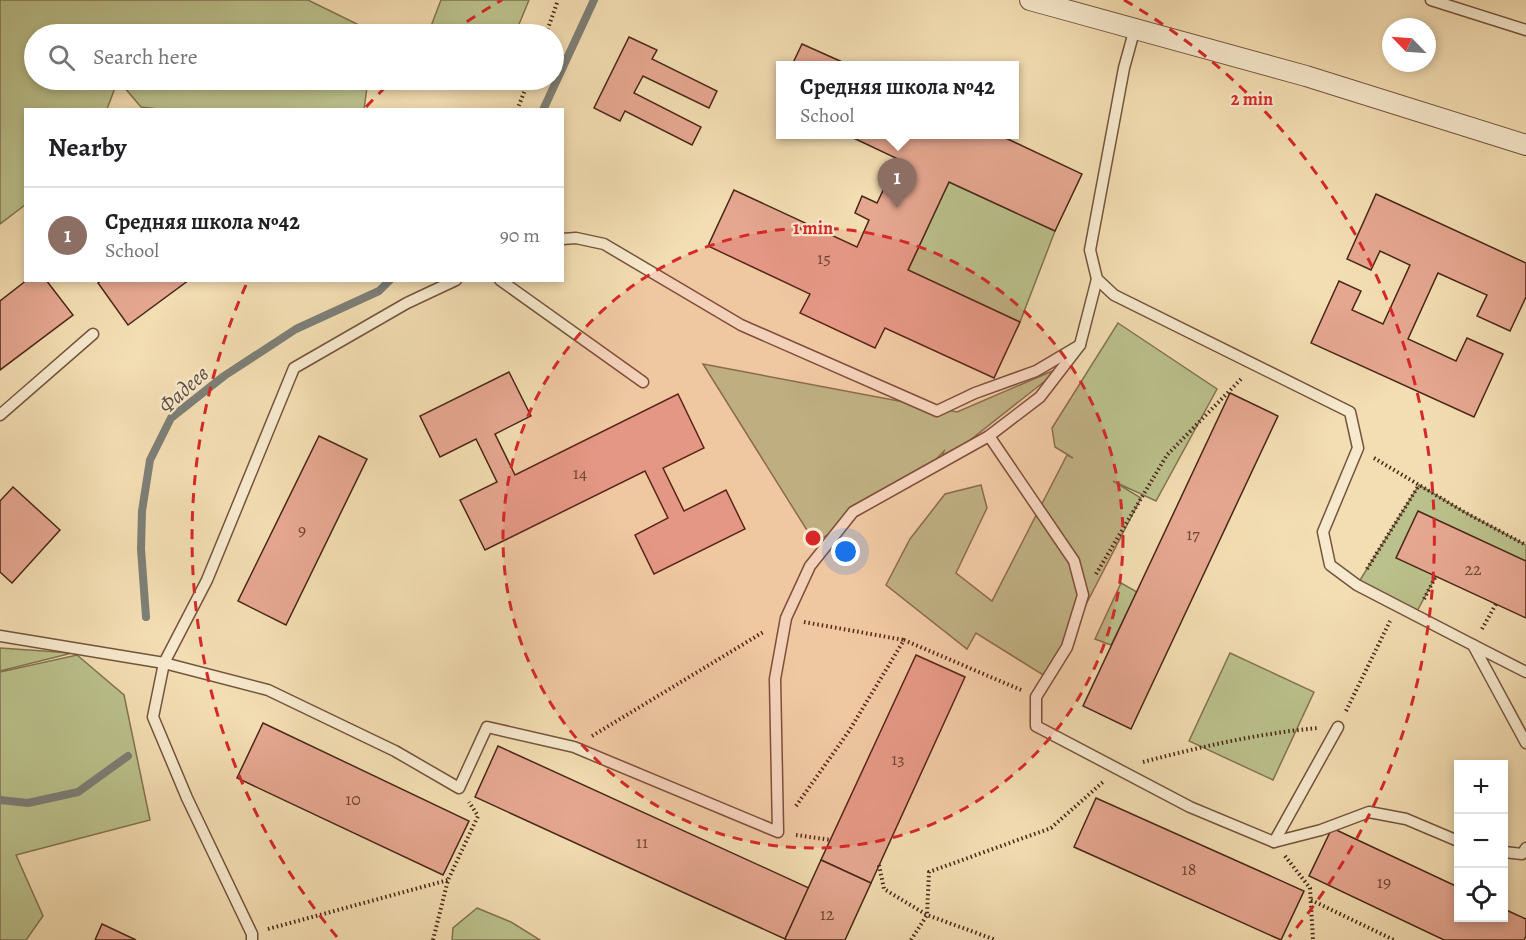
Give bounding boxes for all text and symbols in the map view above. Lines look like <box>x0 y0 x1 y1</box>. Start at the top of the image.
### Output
north arrow <box>1382 18 1436 72</box>
search box <box>24 24 564 90</box>
icon: search <box>45 41 78 74</box>
text: Search here <box>93 42 198 72</box>
popup <box>776 61 1019 139</box>
text: Средняя школа №42 <box>800 72 995 102</box>
text: 2 min <box>1231 87 1273 111</box>
text: School <box>800 102 854 129</box>
text: Nearby <box>48 130 127 165</box>
pin: 1 <box>878 158 916 208</box>
text: Средняя школа №42 <box>105 207 300 237</box>
text: 1 min <box>793 216 833 240</box>
text: 1 <box>64 222 71 249</box>
text: 90 m <box>500 222 540 249</box>
text: School <box>105 237 159 264</box>
house number: 15 <box>817 246 831 270</box>
water label: Фадеев <box>152 359 216 421</box>
house number: 14 <box>573 461 587 485</box>
house number: 9 <box>298 518 306 542</box>
house number: 17 <box>1186 522 1200 546</box>
centre of rings <box>803 528 823 548</box>
your location <box>831 537 860 566</box>
house number: 22 <box>1464 557 1482 581</box>
house number: 13 <box>891 747 905 771</box>
map controls <box>1454 760 1508 922</box>
button: + <box>1454 760 1508 814</box>
house number: 10 <box>345 787 361 811</box>
button: − <box>1454 814 1508 868</box>
house number: 11 <box>636 830 648 854</box>
house number: 18 <box>1182 857 1196 881</box>
button: locate <box>1454 868 1508 922</box>
house number: 19 <box>1377 870 1391 894</box>
house number: 12 <box>820 902 835 926</box>

